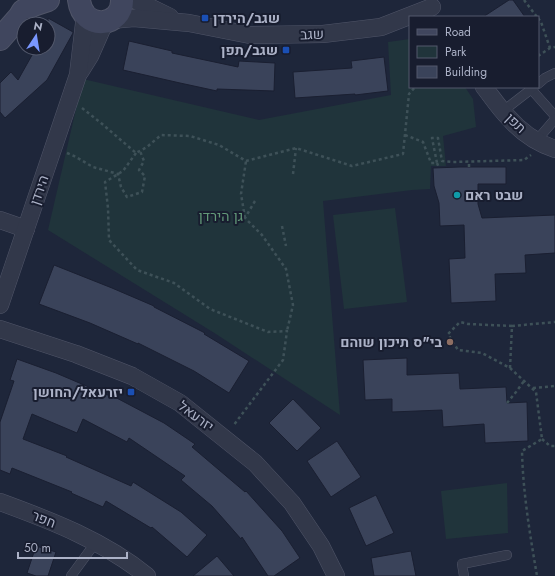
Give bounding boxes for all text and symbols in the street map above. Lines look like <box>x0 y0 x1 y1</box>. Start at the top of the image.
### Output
place label: שגב/הירדן <box>213 8 280 28</box>
marker: שגב/הירדן <box>200 13 210 23</box>
north arrow <box>16 16 56 56</box>
legend <box>409 16 539 88</box>
text: N <box>32 17 44 35</box>
text: Road <box>445 23 471 41</box>
street label: שגב <box>300 24 324 44</box>
place label: שגב/תפן <box>221 40 278 60</box>
text: Park <box>445 43 467 61</box>
marker: שגב/תפן <box>281 45 291 55</box>
text: Building <box>445 63 487 81</box>
street label: תפן <box>501 108 531 138</box>
street label: הירדן <box>25 172 53 208</box>
place label: שבט ראם <box>465 185 523 205</box>
marker: שבט ראם <box>452 190 462 200</box>
park label: גן הירדן <box>199 206 243 226</box>
place label: בי"ס תיכון שוהם <box>340 332 442 352</box>
marker: בי"ס תיכון שוהם <box>445 337 455 347</box>
place label: יזרעאל/החושן <box>33 382 123 402</box>
marker: יזרעאל/החושן <box>126 387 136 397</box>
street label: יזרעאל <box>174 396 218 436</box>
street label: חפר <box>29 505 59 533</box>
scale bar <box>18 534 127 560</box>
text: 50 m <box>24 539 51 557</box>

